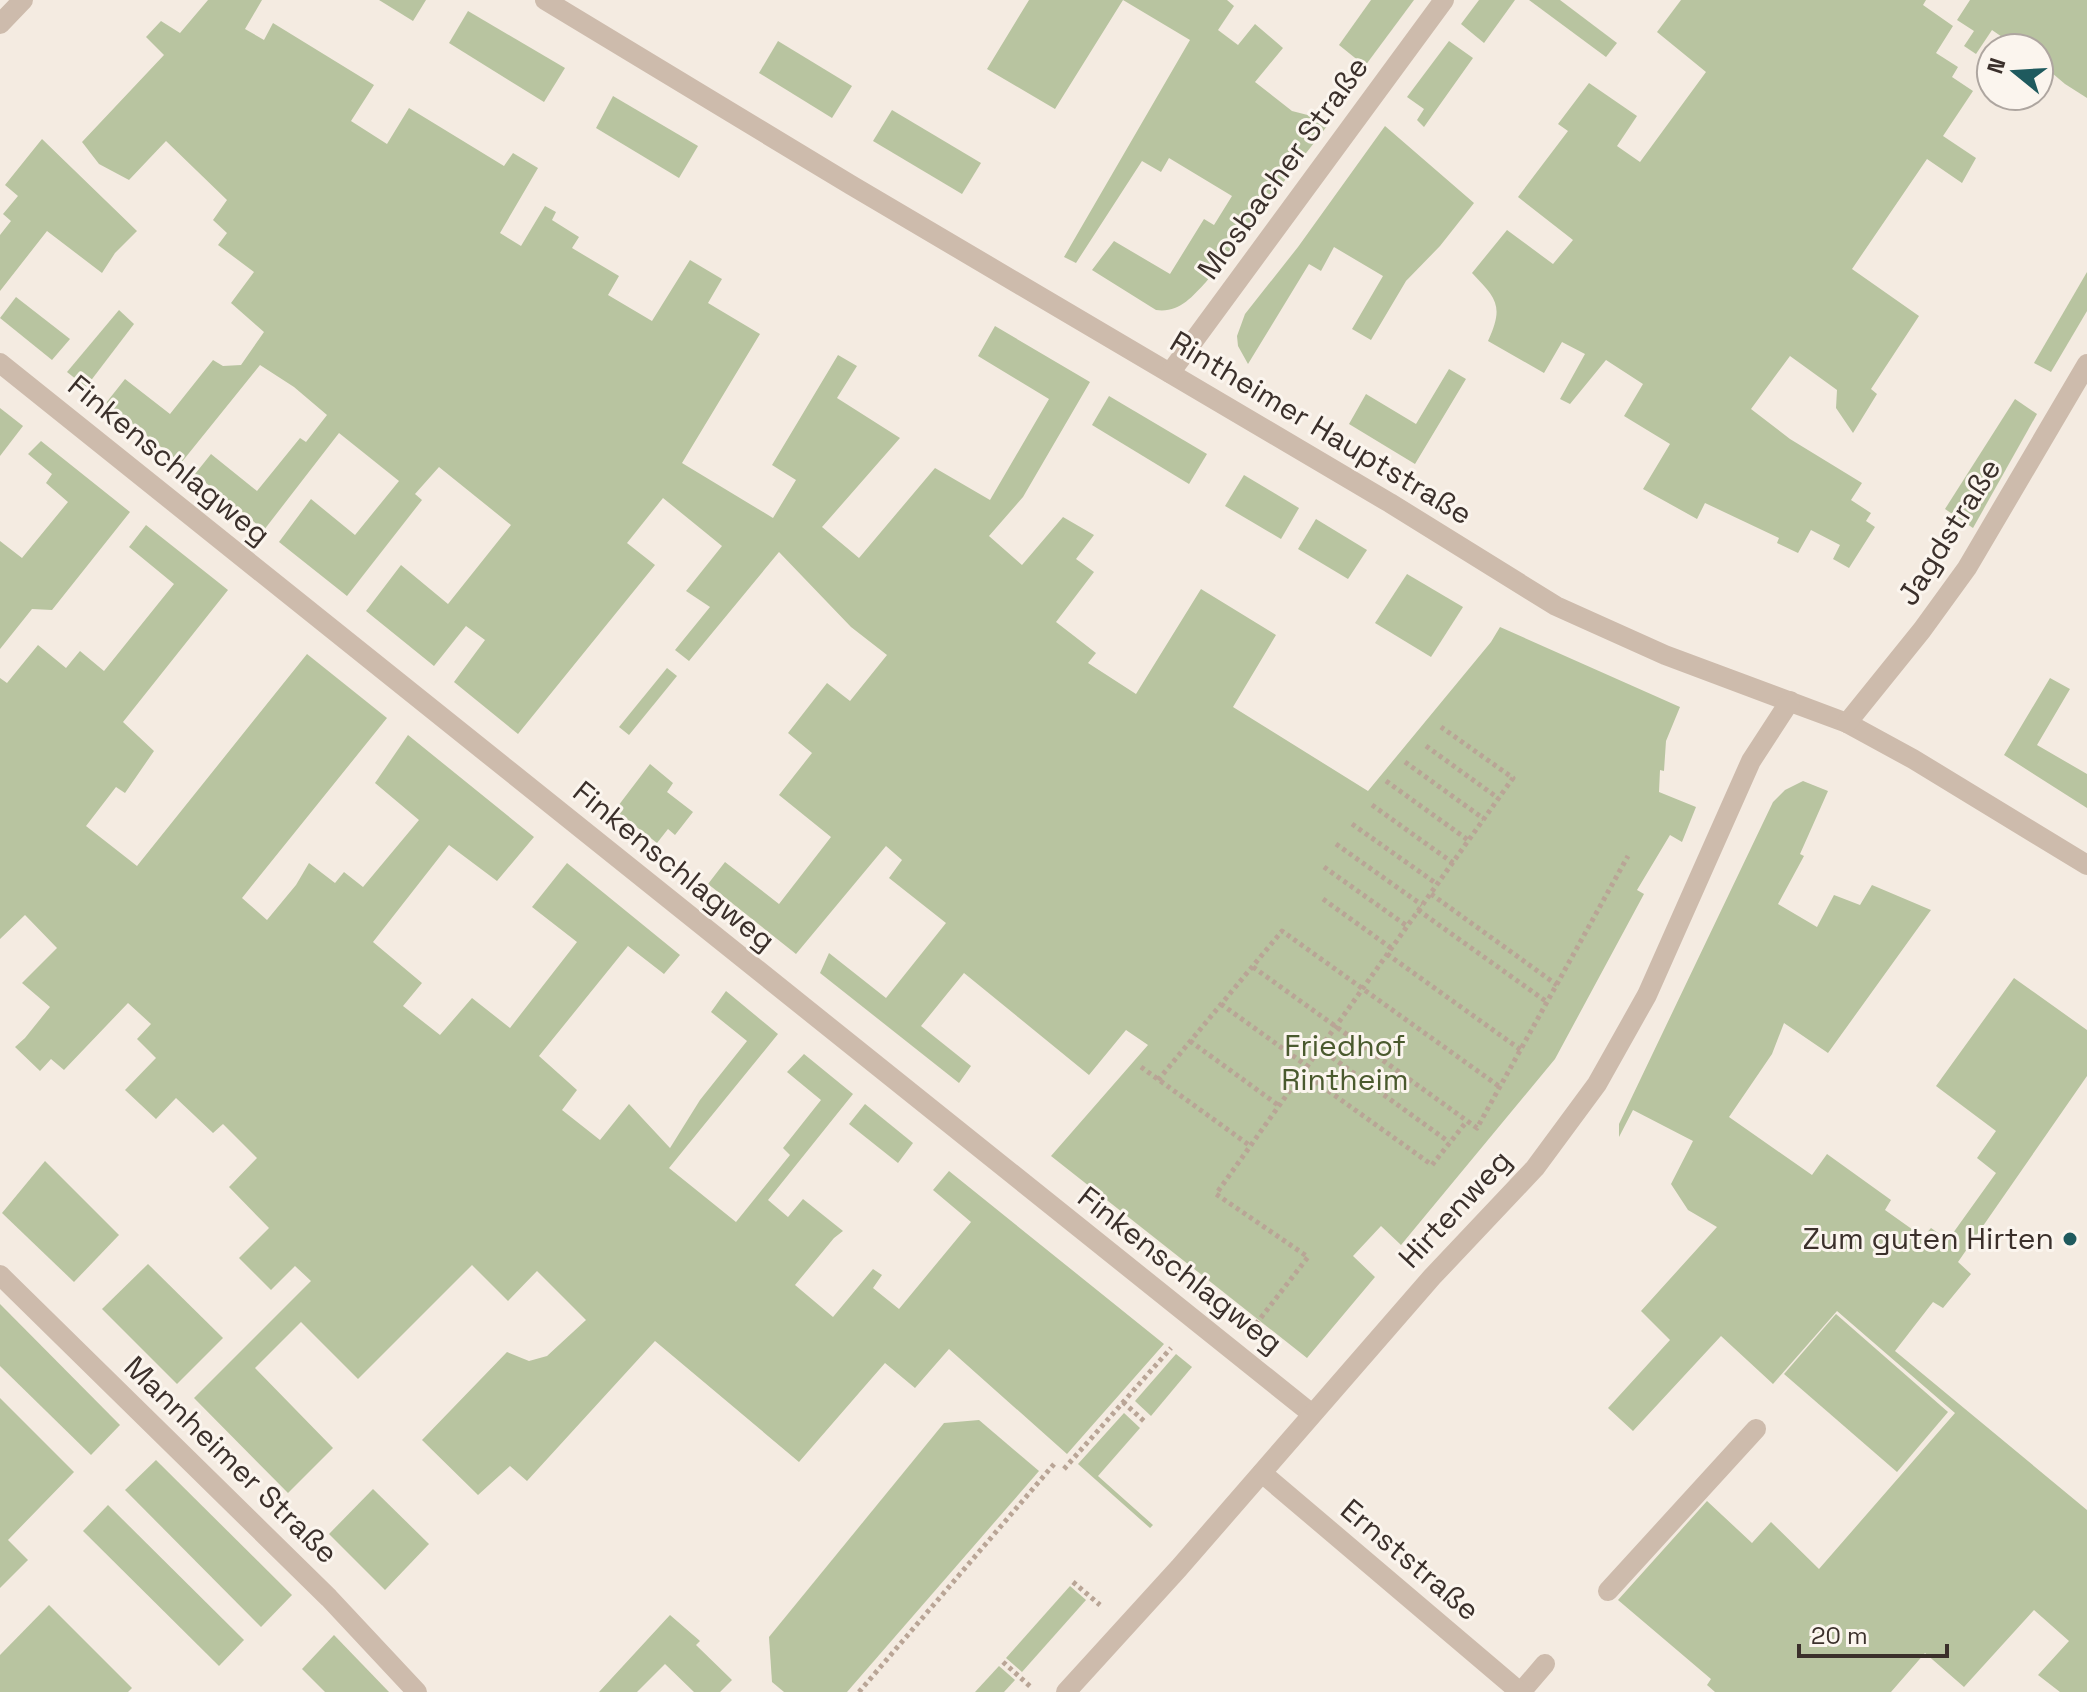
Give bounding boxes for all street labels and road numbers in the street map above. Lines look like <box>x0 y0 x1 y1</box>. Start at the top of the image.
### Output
street label: Mosbacher Straße <box>1189 48 1377 287</box>
street label: Rintheimer Hauptstraße <box>1163 322 1479 533</box>
street label: Finkenschlagweg <box>60 366 279 553</box>
street label: Jagdstraße <box>1888 451 2009 613</box>
street label: Finkenschlagweg <box>565 772 784 959</box>
street label: Hirtenweg <box>1390 1141 1519 1276</box>
street label: Finkenschlagweg <box>1070 1177 1291 1362</box>
street label: Mannheimer Straße <box>116 1347 347 1572</box>
street label: Ernststraße <box>1333 1490 1488 1629</box>

